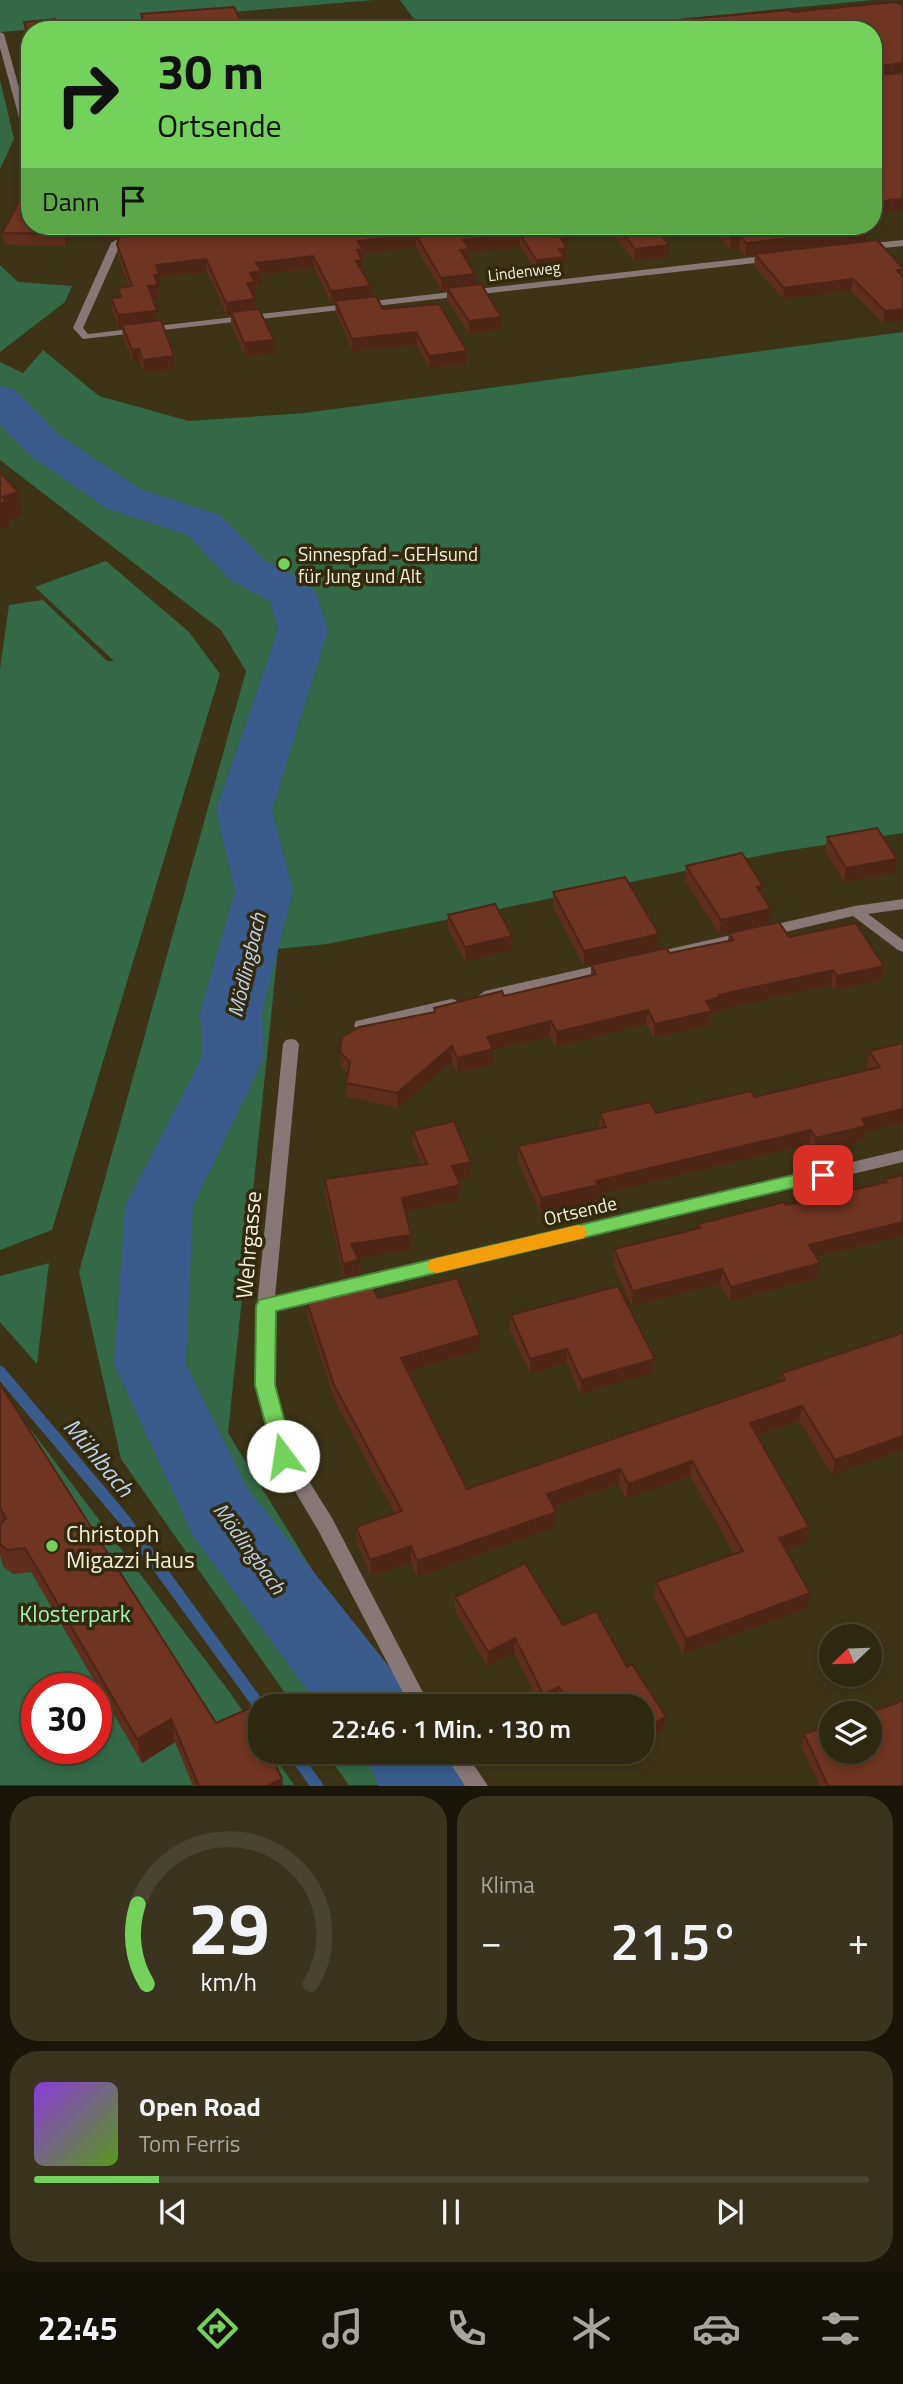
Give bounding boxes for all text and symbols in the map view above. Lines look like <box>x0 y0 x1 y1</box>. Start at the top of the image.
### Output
text: 30 m <box>157 33 264 108</box>
icon: right <box>42 49 133 140</box>
text: Ortsende <box>157 101 282 149</box>
text: Dann <box>42 182 100 221</box>
icon: arrive <box>114 182 152 220</box>
street label: Lindenweg <box>486 255 562 287</box>
place label: Sinnespfad - GEHsund für Jung und Alt <box>298 539 478 590</box>
marker: Sinnespfad - GEHsund für Jung und Alt <box>276 556 292 572</box>
water label: Mödlingbach <box>218 909 274 1020</box>
pin <box>793 1145 853 1205</box>
icon: arrive <box>804 1156 842 1194</box>
street label: Ortsende <box>541 1188 619 1232</box>
street label: Wehrgasse <box>226 1190 270 1300</box>
water label: Mühlbach <box>55 1410 143 1505</box>
position arrow <box>246 1419 320 1493</box>
water label: Mödlingbach <box>206 1496 294 1601</box>
place label: Christoph Migazzi Haus <box>66 1516 195 1577</box>
marker: Christoph Migazzi Haus <box>44 1538 60 1554</box>
park label: Klosterpark <box>19 1596 131 1631</box>
north arrow <box>819 1624 882 1687</box>
map controls <box>819 1624 882 1764</box>
speed limit sign: 30 <box>21 1673 112 1764</box>
button: layers <box>819 1701 882 1764</box>
text: 22:46 · 1 Min. · 130 m <box>331 1709 571 1748</box>
text: Klima <box>481 1867 535 1902</box>
text: 29 <box>187 1873 269 1983</box>
text: 21.5° <box>610 1901 739 1980</box>
text: − <box>481 1912 502 1970</box>
text: + <box>848 1912 869 1970</box>
text: km/h <box>200 1963 257 2001</box>
text: Open Road <box>139 2087 261 2126</box>
text: Tom Ferris <box>139 2126 240 2161</box>
icon: previous <box>154 2193 192 2231</box>
icon: pause <box>432 2193 470 2231</box>
icon: next <box>711 2193 749 2231</box>
text: 22:45 <box>38 2304 118 2352</box>
icon: directions <box>193 2304 242 2353</box>
icon: music <box>318 2304 367 2353</box>
icon: phone <box>442 2304 491 2353</box>
icon: climate <box>567 2304 616 2353</box>
icon: car <box>692 2304 741 2353</box>
icon: filters <box>816 2304 865 2353</box>

